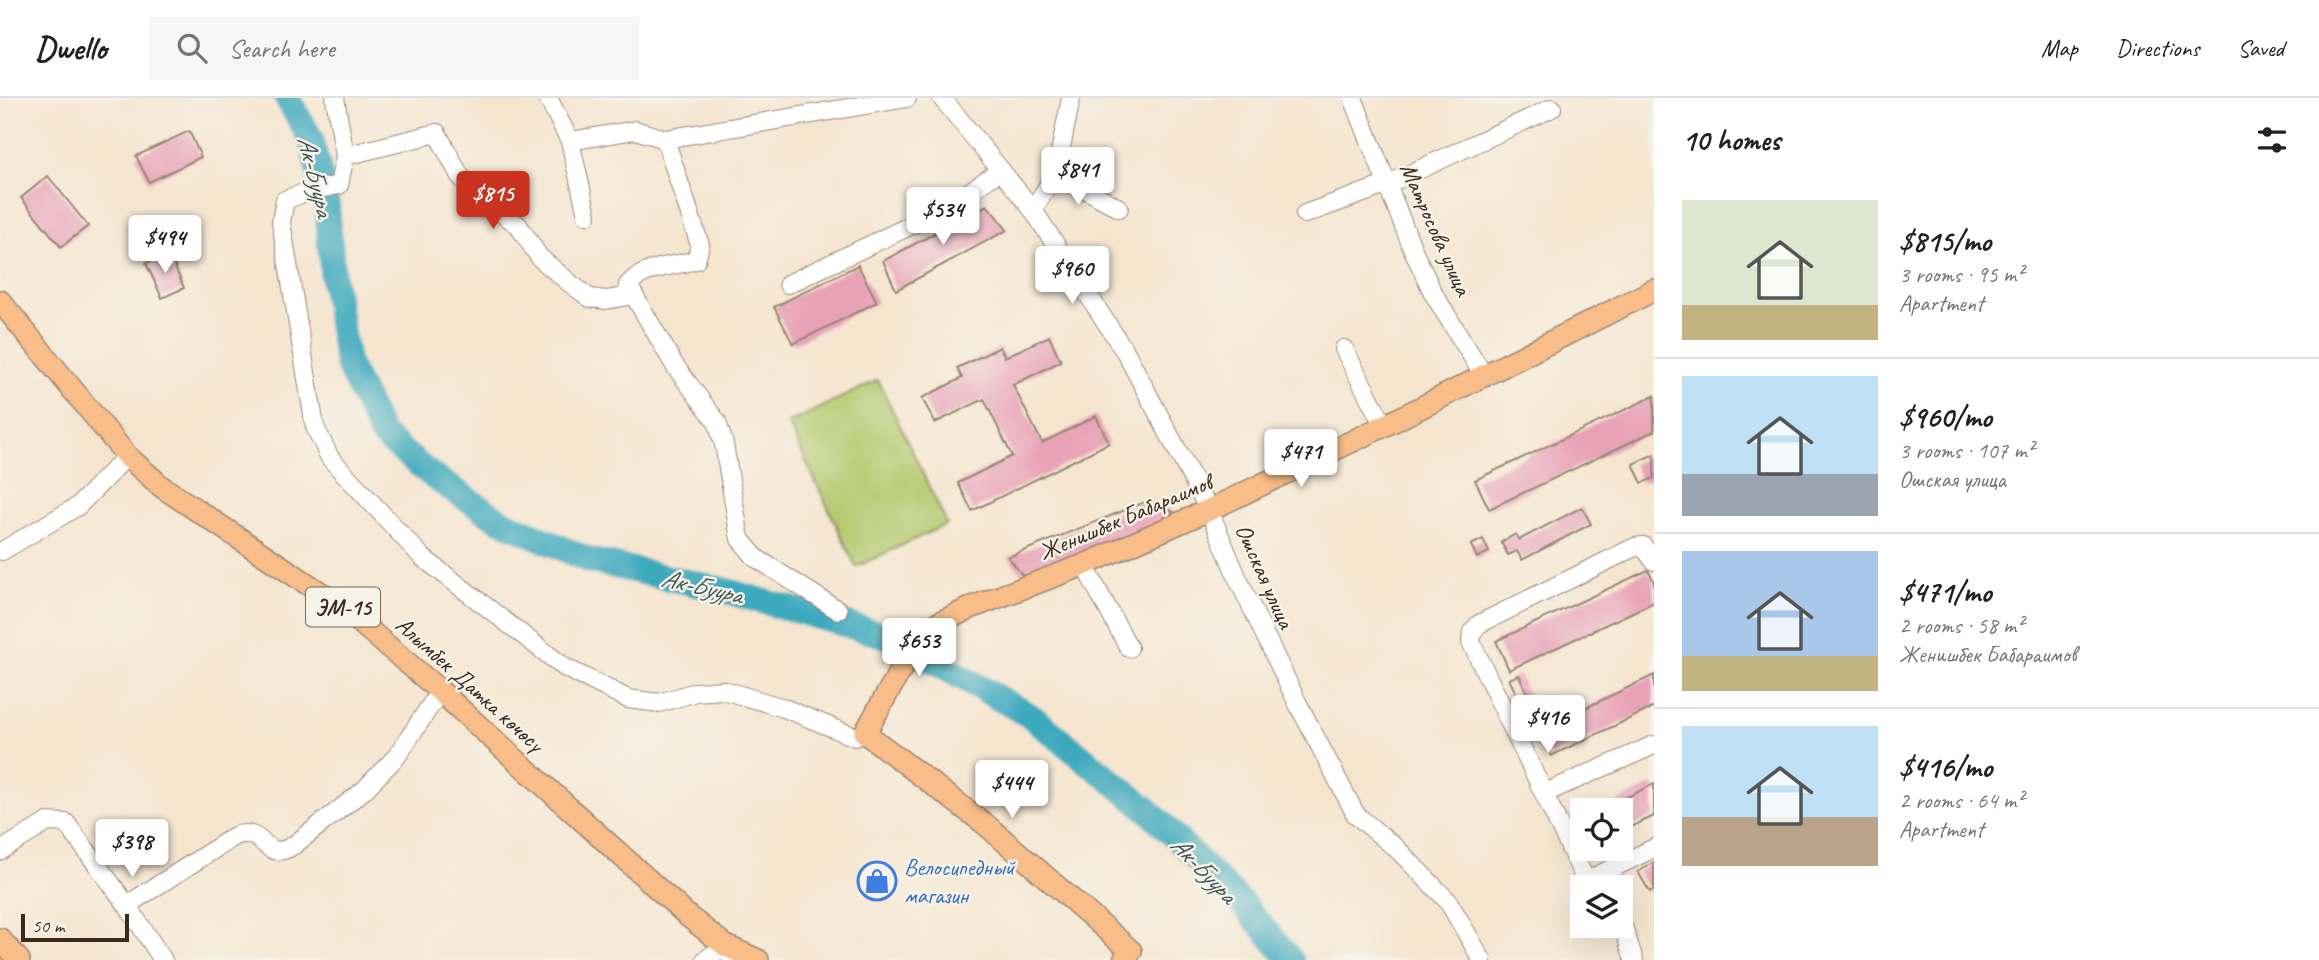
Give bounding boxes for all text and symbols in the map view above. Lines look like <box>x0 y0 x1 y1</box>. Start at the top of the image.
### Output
search box <box>149 17 639 80</box>
text: Dwello <box>35 27 107 69</box>
icon: search <box>173 29 211 67</box>
text: Search here <box>229 32 335 65</box>
text: Map <box>2041 33 2078 63</box>
text: Directions <box>2116 33 2199 63</box>
text: Saved <box>2237 33 2284 63</box>
text: 10 homes <box>1682 121 1780 159</box>
icon: filters <box>2253 121 2291 159</box>
water label: Ак-Буура <box>290 133 342 223</box>
pin: $841 <box>1037 148 1119 207</box>
text: $841 <box>1057 155 1099 184</box>
street label: Матросова улица <box>1393 158 1479 302</box>
pin: $815 <box>452 172 534 231</box>
text: $815 <box>472 179 514 208</box>
pin: $534 <box>902 188 984 247</box>
text: $534 <box>922 195 964 224</box>
pin: $494 <box>124 216 206 275</box>
text: $815/mo <box>1899 222 1991 260</box>
text: $494 <box>144 223 186 252</box>
icon: home <box>1738 228 1822 312</box>
pin: $960 <box>1031 246 1113 306</box>
text: $960 <box>1051 254 1093 283</box>
text: 3 rooms · 95 m² <box>1899 260 2023 289</box>
text: Apartment <box>1899 289 1984 318</box>
text: $960/mo <box>1899 398 1992 436</box>
icon: home <box>1738 404 1822 488</box>
pin: $471 <box>1260 430 1342 489</box>
text: 3 rooms · 107 m² <box>1899 436 2034 465</box>
text: $471 <box>1280 437 1322 466</box>
street label: Женишбек Бабараимов <box>1034 465 1220 567</box>
text: Ошская улица <box>1899 465 2006 494</box>
street label: Ошская улица <box>1229 519 1302 634</box>
water label: Ак-Буура <box>658 561 749 612</box>
text: $471/mo <box>1899 573 1991 611</box>
icon: home <box>1738 579 1822 663</box>
road number: ЭМ-15 <box>306 587 380 626</box>
street label: Алымбек Датка көчөсү <box>390 610 552 760</box>
text: 2 rooms · 58 m² <box>1899 611 2023 640</box>
pin: $653 <box>878 618 960 678</box>
text: $653 <box>898 626 940 655</box>
text: Женишбек Бабараимов <box>1899 640 2076 669</box>
pin: $416 <box>1507 696 1589 755</box>
text: $416 <box>1527 703 1569 732</box>
text: $416/mo <box>1899 748 1992 786</box>
icon: home <box>1738 754 1822 838</box>
pin: $444 <box>971 760 1053 820</box>
text: $444 <box>991 768 1033 797</box>
text: 2 rooms · 64 m² <box>1899 786 2023 815</box>
map controls <box>1570 798 1633 938</box>
button: locate <box>1570 798 1633 861</box>
text: Apartment <box>1899 815 1984 844</box>
pin: $398 <box>91 820 173 879</box>
text: $398 <box>111 827 153 856</box>
water label: Ак-Буура <box>1163 829 1246 913</box>
place label: Велосипедный магазин <box>904 852 1017 910</box>
shop icon: Велосипедный магазин <box>856 860 898 902</box>
button: layers <box>1570 875 1633 938</box>
scale bar <box>21 911 130 943</box>
text: 50 m <box>32 914 64 938</box>

